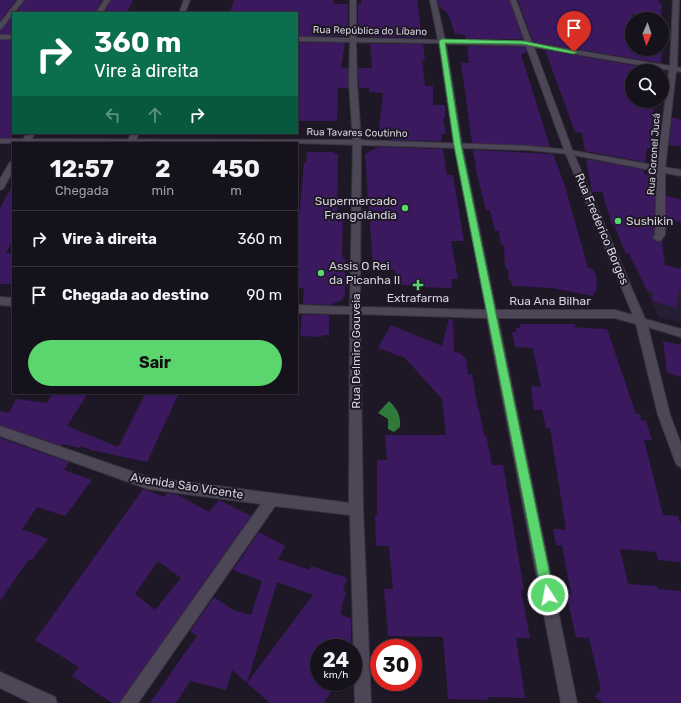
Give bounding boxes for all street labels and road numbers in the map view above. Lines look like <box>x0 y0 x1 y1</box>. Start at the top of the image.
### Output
street label: Rua República do Líbano <box>313 24 428 38</box>
street label: Rua Coronel Jucá <box>645 113 663 196</box>
street label: Rua Tavares Coutinho <box>306 126 408 140</box>
street label: Rua Frederico Borges <box>572 171 632 287</box>
street label: Rua Delmiro Gouveia <box>349 293 363 409</box>
street label: Rua Ana Bilhar <box>509 294 591 308</box>
street label: Avenida São Vicente <box>130 470 245 502</box>

